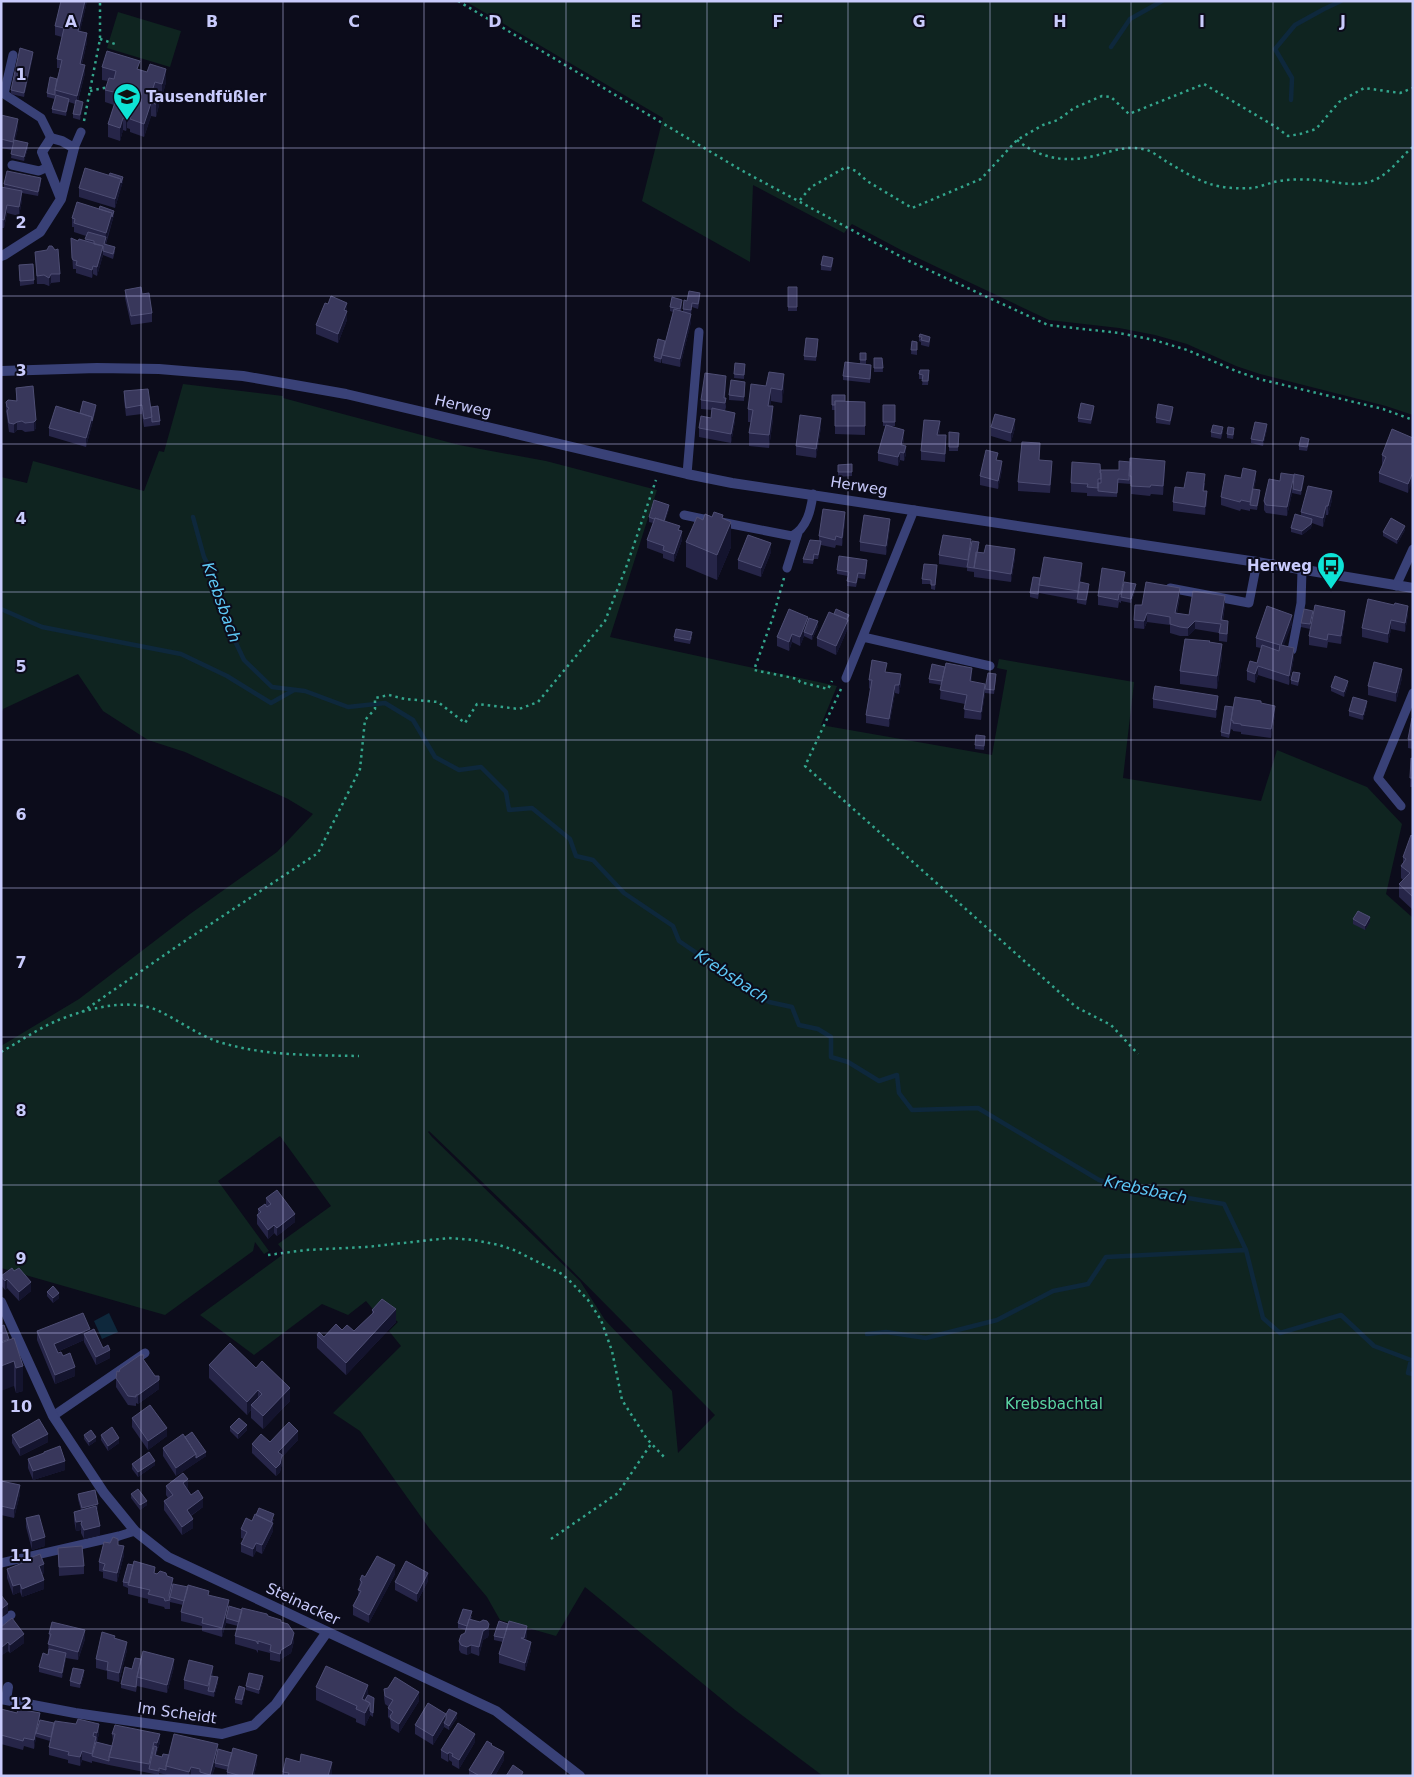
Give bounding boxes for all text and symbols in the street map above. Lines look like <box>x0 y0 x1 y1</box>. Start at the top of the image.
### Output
text: A <box>65 12 78 31</box>
text: B <box>206 12 218 31</box>
text: C <box>348 12 360 31</box>
text: D <box>488 12 502 31</box>
text: E <box>631 12 641 31</box>
text: F <box>773 12 783 31</box>
text: G <box>912 12 926 31</box>
text: H <box>1053 12 1067 31</box>
text: I <box>1199 12 1205 31</box>
text: J <box>1339 12 1346 31</box>
text: 1 <box>15 65 27 84</box>
school or university icon: Tausendfüßler <box>112 82 142 121</box>
place label: Tausendfüßler <box>146 88 267 106</box>
text: 2 <box>15 213 27 232</box>
text: 3 <box>15 361 27 380</box>
street label: Herweg <box>433 391 493 421</box>
street label: Herweg <box>829 473 889 499</box>
text: 4 <box>15 509 27 528</box>
bus stop icon: Herweg <box>1316 551 1346 590</box>
place label: Herweg <box>1247 557 1312 575</box>
water label: Krebsbach <box>198 559 245 645</box>
text: 5 <box>15 657 27 676</box>
text: 6 <box>15 805 27 824</box>
water label: Krebsbach <box>691 945 772 1007</box>
text: 7 <box>15 953 27 972</box>
text: 8 <box>15 1101 27 1120</box>
water label: Krebsbach <box>1103 1171 1189 1208</box>
text: 9 <box>15 1249 27 1268</box>
park label: Krebsbachtal <box>1005 1395 1103 1413</box>
text: 10 <box>10 1397 32 1416</box>
text: 11 <box>10 1546 32 1565</box>
street label: Steinacker <box>263 1579 343 1629</box>
text: 12 <box>10 1694 32 1713</box>
street label: Im Scheidt <box>136 1699 218 1727</box>

